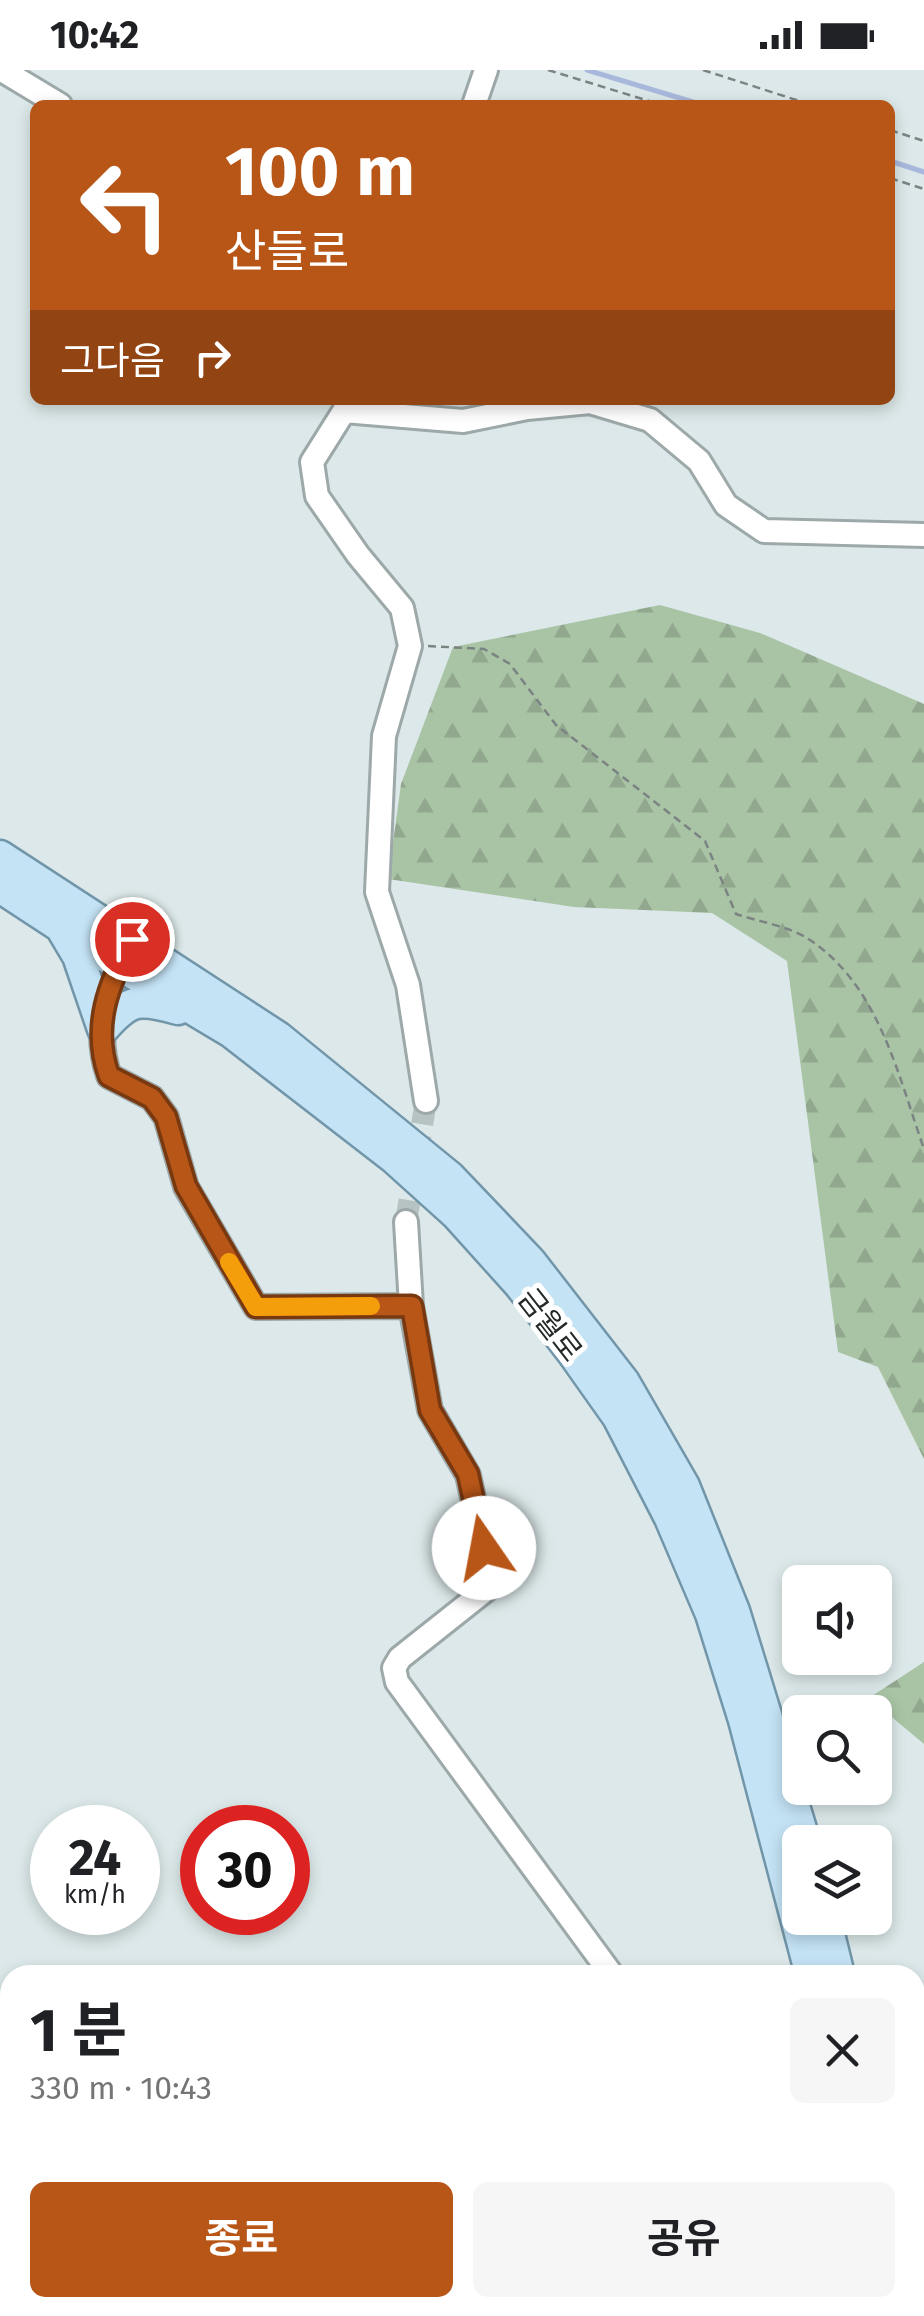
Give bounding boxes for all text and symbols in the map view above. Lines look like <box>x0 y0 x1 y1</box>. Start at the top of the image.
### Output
text: 10:42 <box>50 12 139 58</box>
text: 100 m <box>225 130 415 214</box>
icon: left <box>60 140 190 270</box>
text: 산들로 <box>225 225 349 279</box>
icon: right <box>185 330 240 385</box>
text: 그다음 <box>60 338 165 384</box>
pin <box>90 897 175 982</box>
icon: arrive <box>105 912 160 967</box>
street label: 금월로 <box>510 1281 590 1369</box>
position arrow <box>432 1496 536 1600</box>
map controls <box>782 1565 892 1935</box>
button: sound <box>782 1565 892 1675</box>
button: search <box>782 1695 892 1805</box>
speed limit sign: 30 <box>180 1805 310 1935</box>
button: layers <box>782 1825 892 1935</box>
text: 24 <box>69 1828 121 1888</box>
text: km/h <box>64 1880 126 1910</box>
text: 1 분 <box>30 1995 127 2067</box>
button: close <box>790 1998 895 2103</box>
text: 330 m · 10:43 <box>30 2069 212 2107</box>
button: 종료 <box>30 2182 453 2297</box>
button: 공유 <box>473 2182 895 2297</box>

